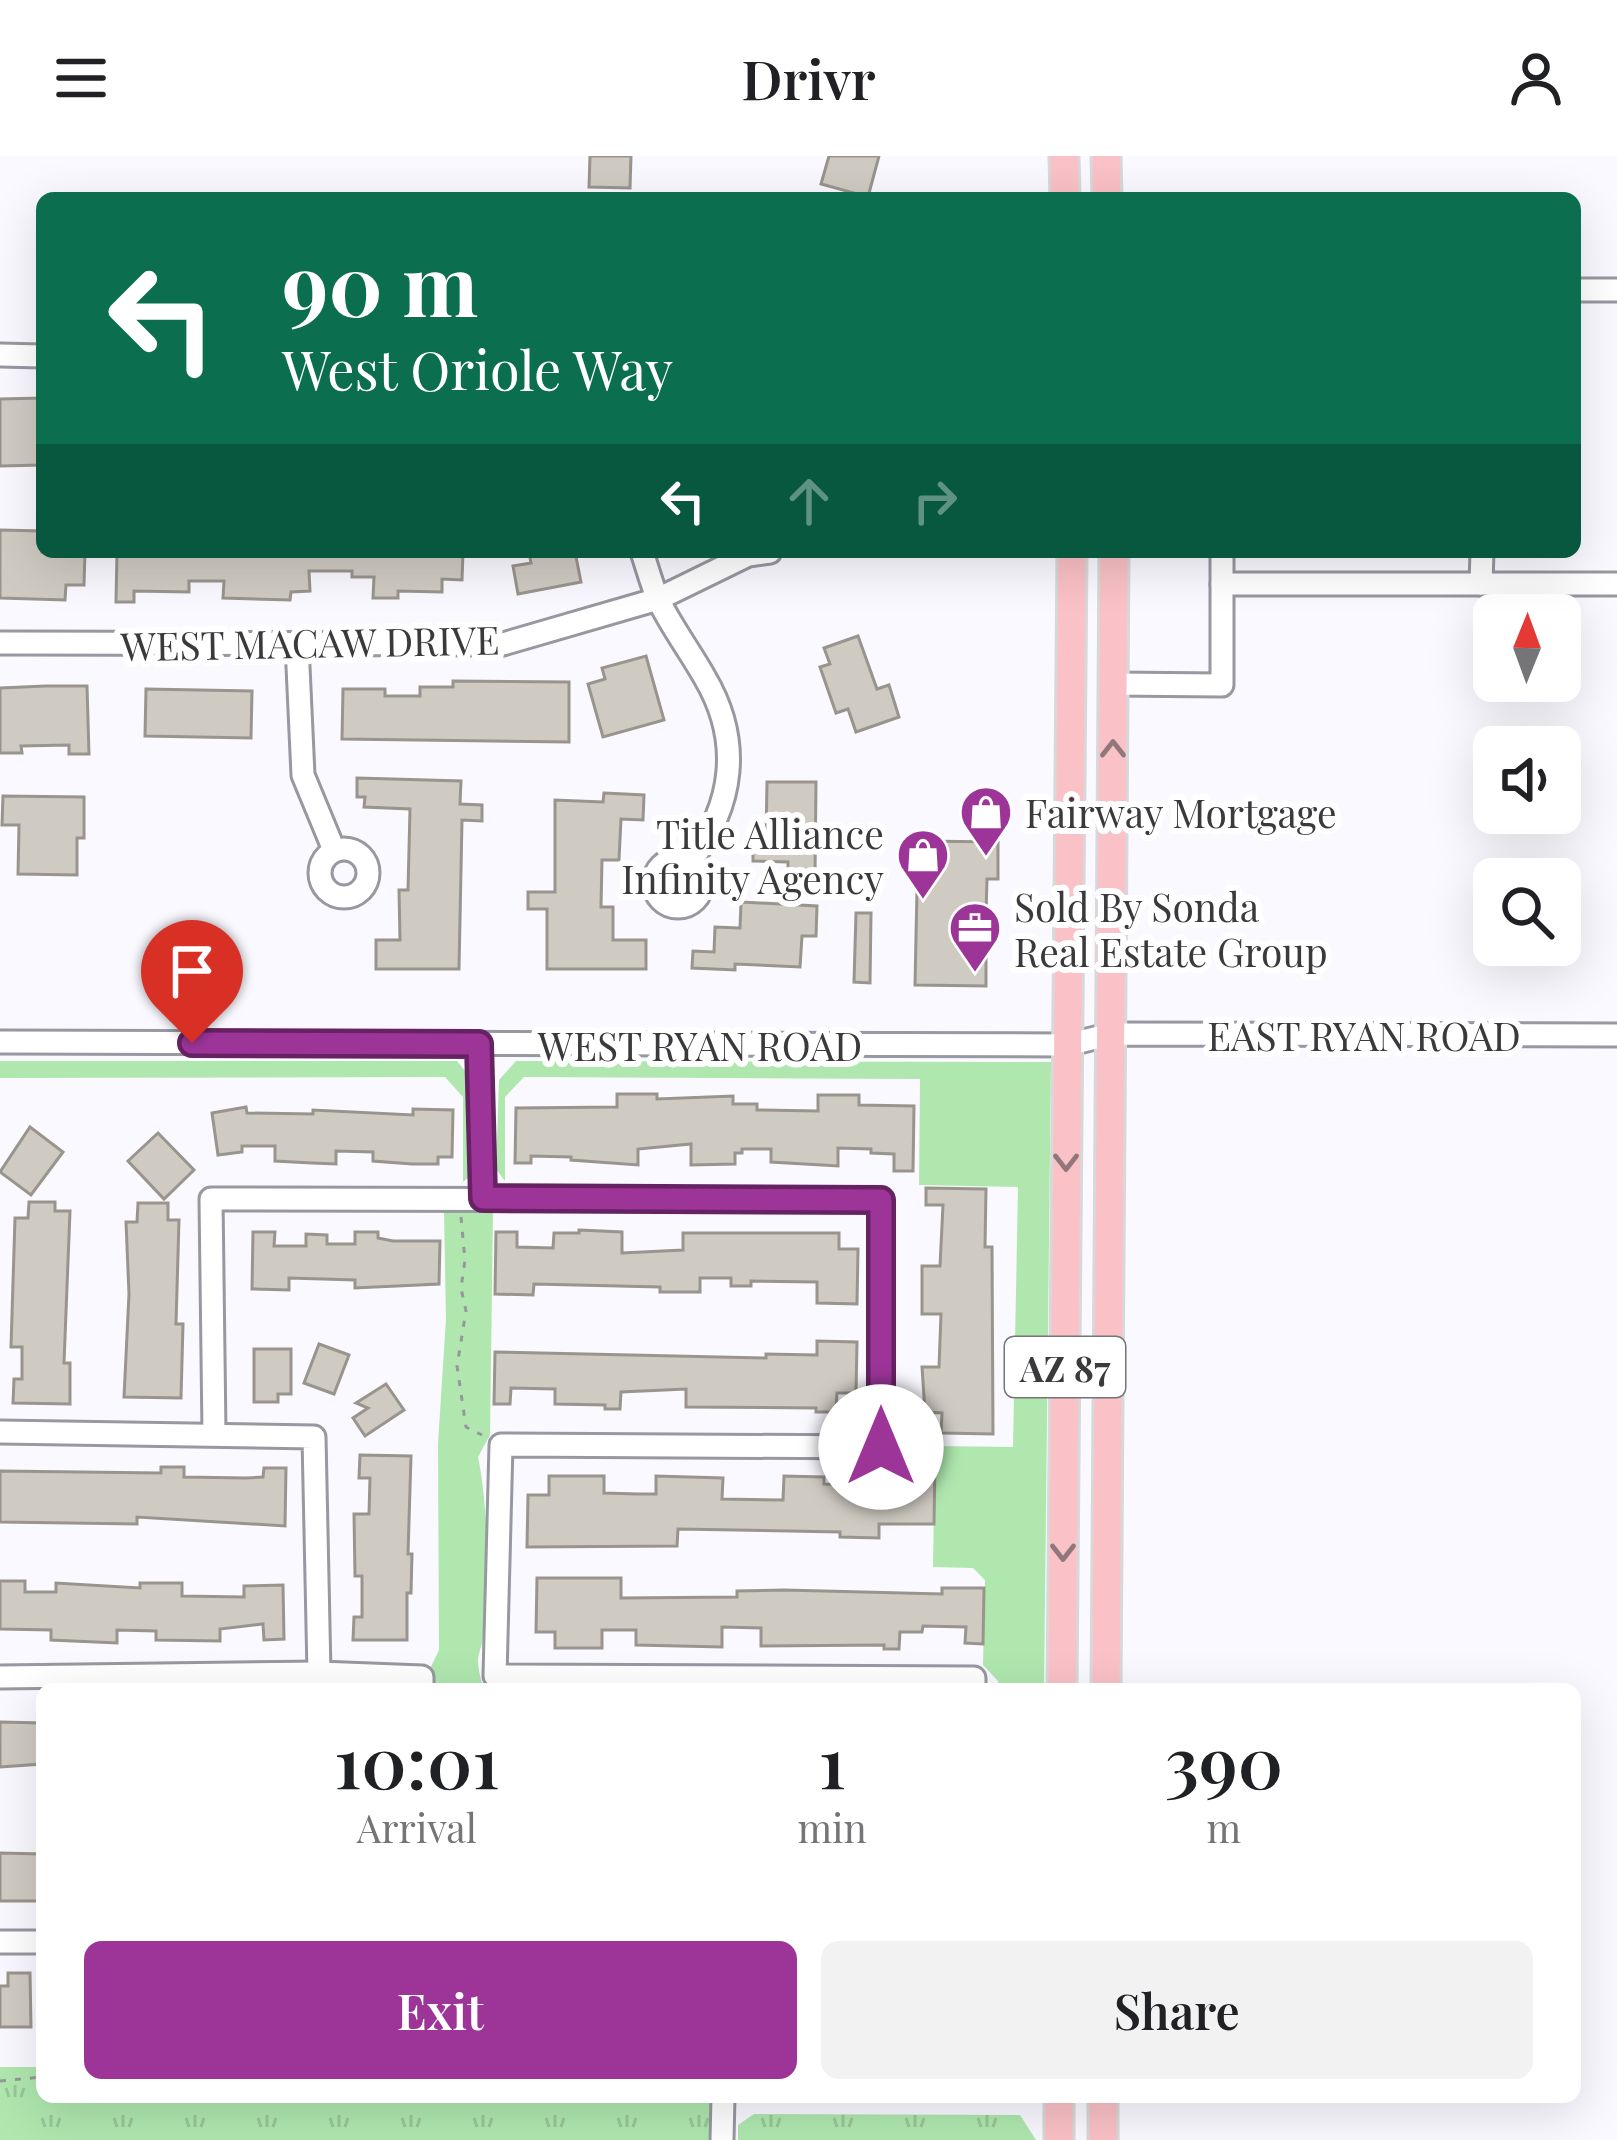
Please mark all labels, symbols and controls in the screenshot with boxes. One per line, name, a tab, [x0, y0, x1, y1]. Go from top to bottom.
text: Drivr	[741, 42, 876, 114]
icon: menu	[48, 45, 114, 111]
icon: person	[1503, 45, 1569, 111]
text: 90 m	[282, 226, 478, 338]
icon: left	[84, 240, 240, 396]
text: West Oriole Way	[282, 333, 673, 405]
icon: left	[650, 468, 716, 534]
icon: ahead	[776, 468, 842, 534]
icon: right	[902, 468, 968, 534]
north arrow	[1473, 594, 1581, 702]
map controls	[1473, 594, 1581, 966]
street label: WEST MACAW DRIVE	[119, 613, 500, 671]
button: sound	[1473, 726, 1581, 834]
one-way arrow	[1100, 739, 1126, 757]
shop icon: Fairway Mortgage	[958, 784, 1014, 858]
place label: Fairway Mortgage	[1025, 786, 1337, 838]
place label: Title Alliance Infinity Agency	[621, 807, 884, 904]
shop icon: Title Alliance Infinity Agency	[895, 827, 951, 901]
button: search	[1473, 858, 1581, 966]
place label: Sold By Sonda Real Estate Group	[1014, 880, 1328, 977]
office icon: Sold By Sonda Real Estate Group	[947, 900, 1003, 974]
pin	[141, 920, 243, 1043]
icon: arrive	[159, 938, 225, 1004]
street label: EAST RYAN ROAD	[1207, 1009, 1521, 1061]
street label: WEST RYAN ROAD	[537, 1019, 862, 1071]
one-way arrow	[1054, 1153, 1080, 1172]
road number: AZ 87	[1005, 1337, 1125, 1397]
position arrow	[818, 1384, 944, 1510]
one-way arrow	[1051, 1543, 1077, 1562]
text: 10:01	[334, 1711, 500, 1807]
text: 1	[819, 1711, 846, 1807]
text: 390	[1165, 1711, 1283, 1807]
text: Arrival	[357, 1801, 477, 1853]
text: min	[797, 1801, 867, 1853]
text: m	[1207, 1801, 1241, 1853]
button: Exit	[84, 1941, 797, 2079]
button: Share	[821, 1941, 1533, 2079]

